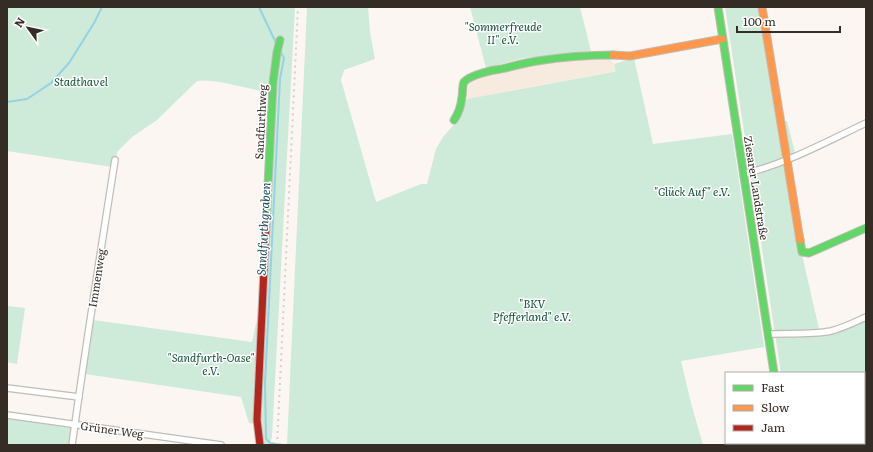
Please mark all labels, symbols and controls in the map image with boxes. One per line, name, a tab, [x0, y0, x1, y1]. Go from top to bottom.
north arrow	[8, 8, 48, 48]
scale bar	[737, 8, 840, 34]
text: 100 m	[743, 12, 776, 30]
text: N	[10, 14, 28, 30]
park label: "Sommerfreude II" e.V.	[464, 18, 542, 47]
park label: Stadthavel	[54, 73, 109, 89]
street label: Sandfurthweg	[250, 83, 270, 160]
street label: Ziesarer Landstraße	[741, 135, 773, 241]
water label: Sandfurthgraben	[252, 182, 274, 276]
park label: "Glück Auf" e.V.	[654, 183, 730, 199]
street label: Immenweg	[83, 246, 109, 308]
park label: "BKV Pfefferland" e.V.	[493, 295, 571, 324]
park label: "Sandfurth-Oase" e.V.	[167, 349, 255, 378]
legend	[725, 372, 865, 444]
text: Fast	[761, 378, 785, 396]
text: Slow	[761, 398, 790, 416]
street label: Grüner Weg	[80, 417, 146, 441]
text: Jam	[761, 418, 786, 436]

